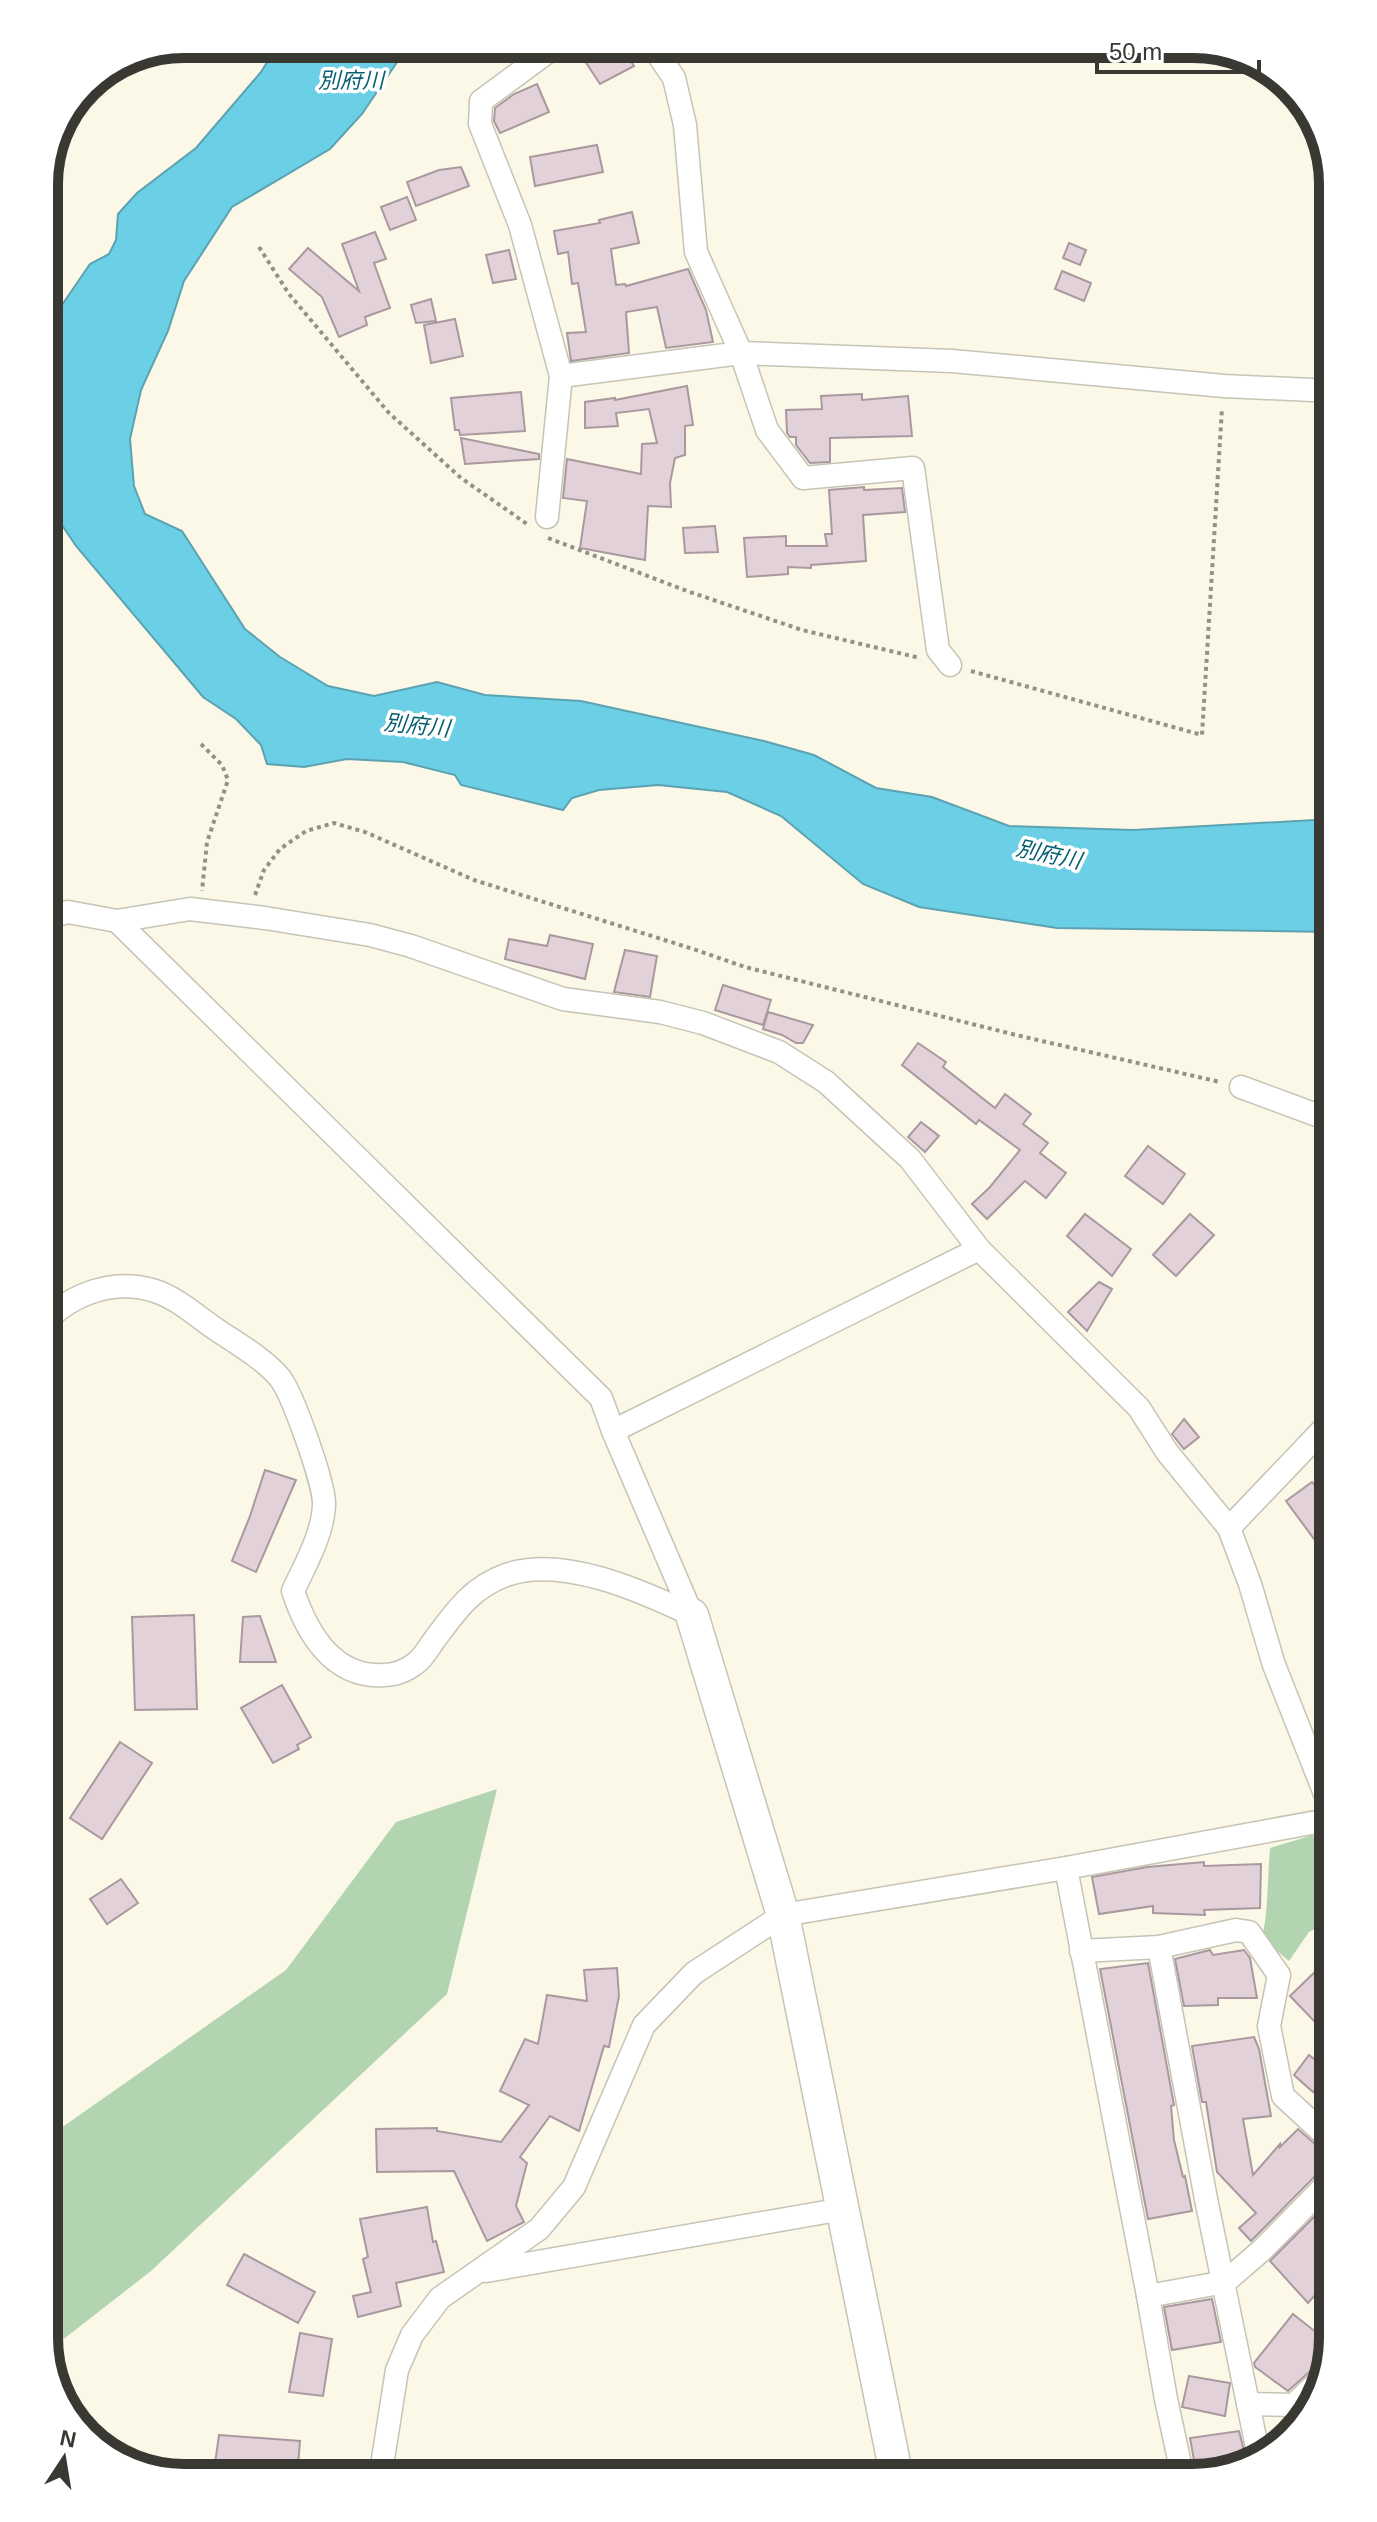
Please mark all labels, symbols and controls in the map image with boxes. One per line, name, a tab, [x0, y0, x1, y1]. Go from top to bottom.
scale bar	[1097, 24, 1259, 74]
text: 50 m	[1109, 38, 1162, 65]
water label: 別府川	[318, 68, 386, 93]
water label: 別府川	[383, 710, 453, 742]
water label: 別府川	[1014, 835, 1086, 874]
north arrow	[24, 2418, 104, 2498]
text: N	[58, 2425, 78, 2453]

